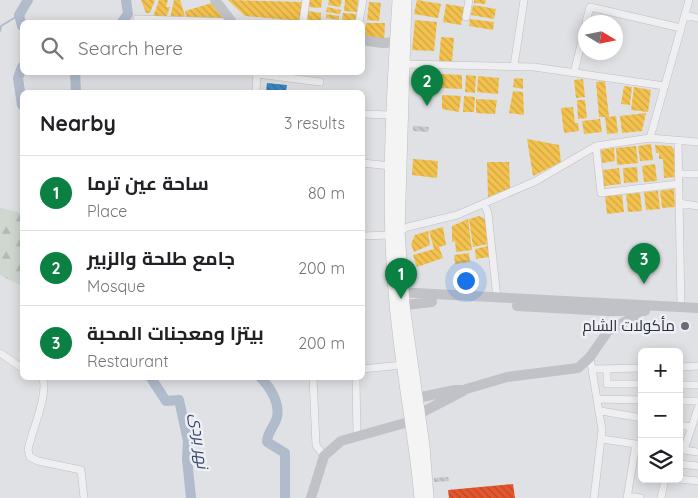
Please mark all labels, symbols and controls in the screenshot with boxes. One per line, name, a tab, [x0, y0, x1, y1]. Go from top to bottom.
north arrow	[578, 15, 623, 60]
search box	[20, 20, 365, 75]
icon: search	[38, 34, 66, 62]
text: Search here	[78, 36, 183, 60]
pin: 2	[411, 65, 443, 106]
text: Nearby	[40, 110, 116, 136]
text: 3 results	[284, 113, 345, 133]
text: ساحة عين ترما	[87, 171, 209, 195]
text: 1	[53, 183, 59, 203]
text: 80 m	[308, 183, 345, 203]
text: Place	[87, 201, 127, 221]
pin: 3	[628, 243, 660, 284]
text: جامع طلحة والزبير	[87, 246, 235, 270]
text: 2	[51, 258, 61, 278]
text: 200 m	[298, 258, 345, 278]
pin: 1	[385, 258, 417, 299]
your location	[453, 268, 479, 294]
text: Mosque	[87, 276, 145, 296]
place label: مأكولات الشام	[582, 316, 675, 336]
marker: مأكولات الشام	[679, 320, 691, 332]
text: بيتزا ومعجنات المحبة	[87, 321, 264, 345]
text: 3	[52, 333, 60, 353]
text: 200 m	[298, 333, 345, 353]
map controls	[638, 348, 683, 483]
button: +	[638, 348, 683, 393]
text: Restaurant	[87, 351, 169, 371]
button: −	[638, 393, 683, 438]
water label: نهر بردى	[187, 412, 213, 471]
button: layers	[638, 438, 683, 483]

